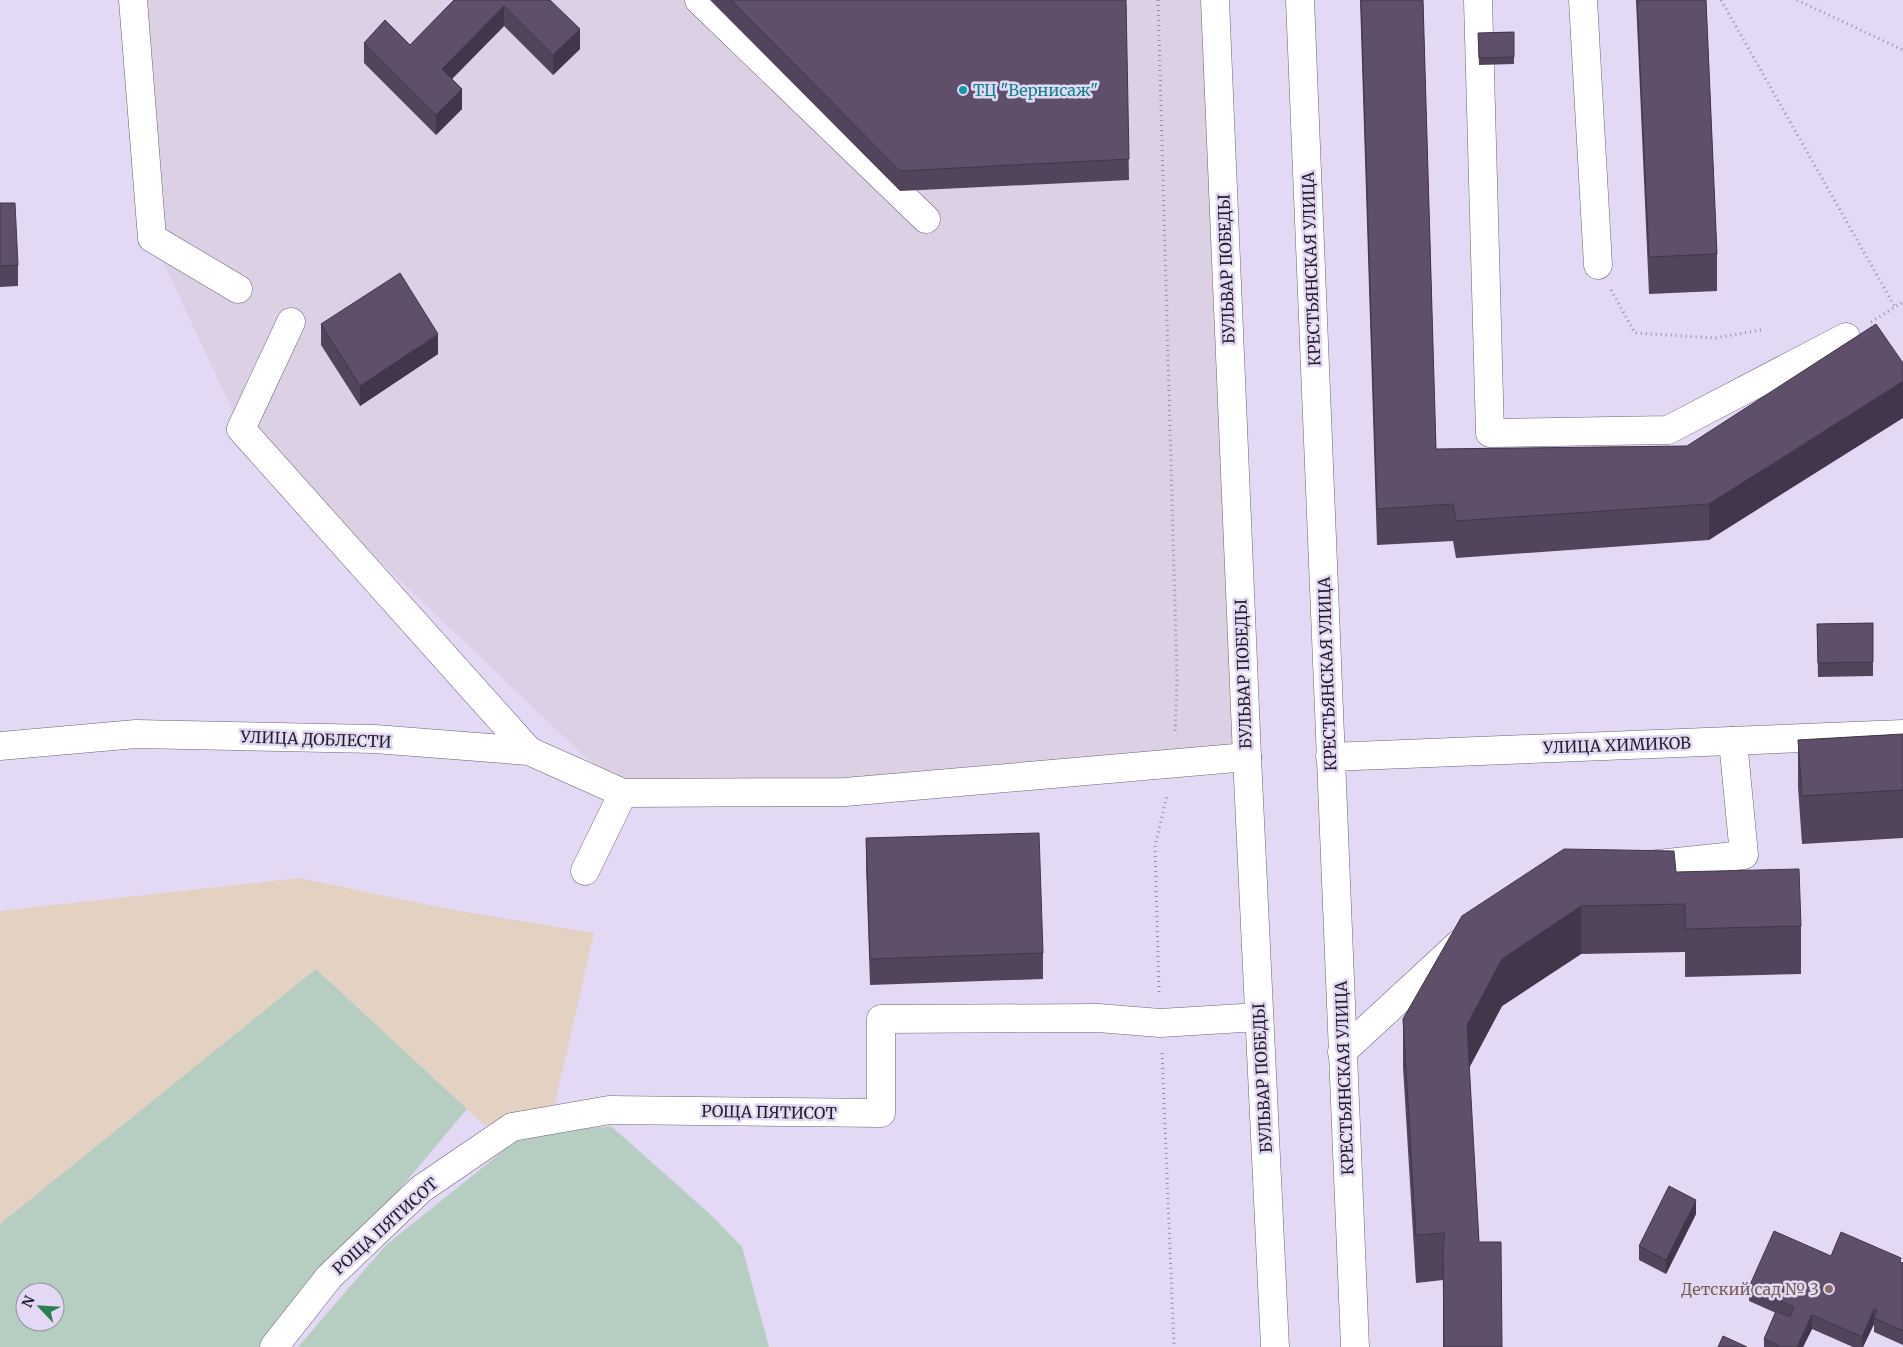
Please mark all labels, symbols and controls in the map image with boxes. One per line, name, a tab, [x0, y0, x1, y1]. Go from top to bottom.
place label: ТЦ "Вернисаж"	[973, 80, 1098, 100]
marker: ТЦ "Вернисаж"	[957, 84, 969, 96]
street label: КРЕСТЬЯНСКАЯ УЛИЦА	[1298, 171, 1324, 367]
street label: БУЛЬВАР ПОБЕДЫ	[1213, 194, 1239, 344]
street label: КРЕСТЬЯНСКАЯ УЛИЦА	[1314, 576, 1340, 772]
street label: БУЛЬВАР ПОБЕДЫ	[1230, 599, 1256, 749]
street label: УЛИЦА ДОБЛЕСТИ	[239, 726, 392, 752]
street label: УЛИЦА ХИМИКОВ	[1542, 732, 1691, 758]
street label: КРЕСТЬЯНСКАЯ УЛИЦА	[1331, 980, 1357, 1176]
street label: БУЛЬВАР ПОБЕДЫ	[1248, 1002, 1276, 1154]
street label: РОЩА ПЯТИСОТ	[701, 1101, 837, 1123]
street label: РОЩА ПЯТИСОТ	[328, 1173, 442, 1279]
place label: Детский сад № 3	[1681, 1279, 1819, 1299]
north arrow	[15, 1282, 65, 1332]
marker: Детский сад № 3	[1823, 1283, 1835, 1295]
text: N	[18, 1293, 39, 1310]

